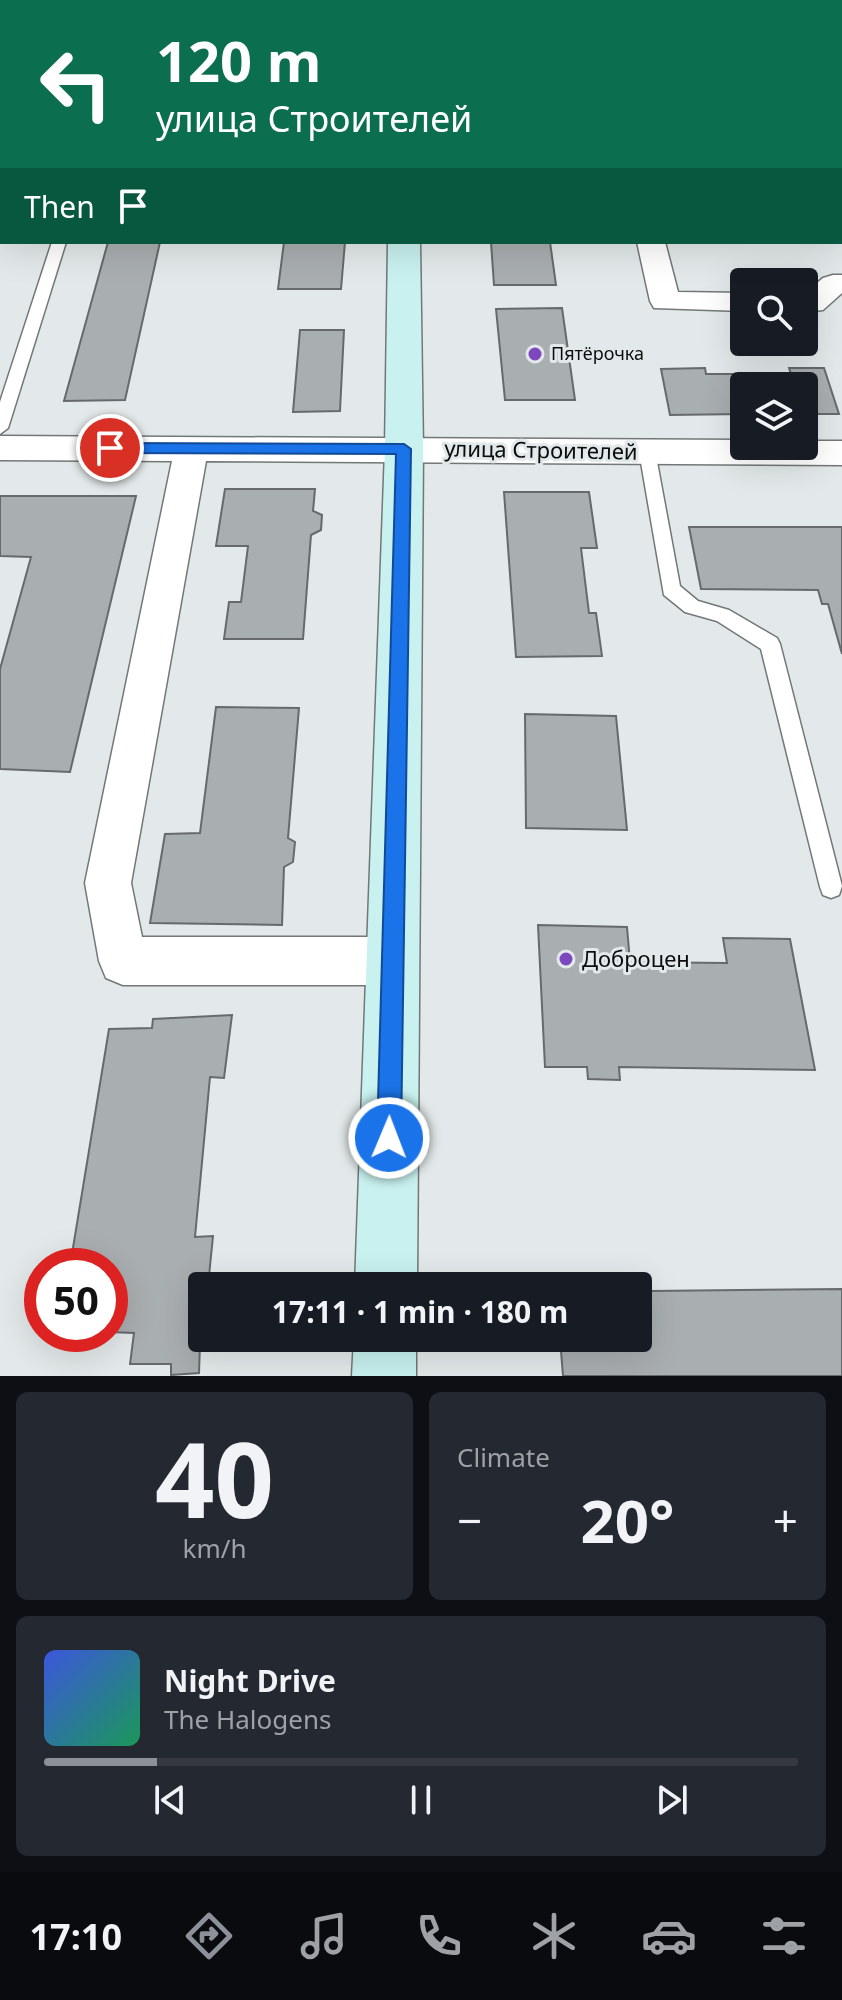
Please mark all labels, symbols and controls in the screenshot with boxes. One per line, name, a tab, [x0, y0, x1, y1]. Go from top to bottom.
text: 120 m	[156, 22, 321, 98]
icon: left	[24, 32, 128, 136]
text: улица Строителей	[156, 94, 472, 143]
icon: arrive	[111, 184, 155, 228]
text: Then	[24, 186, 95, 227]
map controls	[730, 268, 818, 460]
button: search	[730, 268, 818, 356]
place label: Пятёрочка	[551, 341, 644, 365]
marker: Пятёрочка	[526, 345, 544, 363]
button: layers	[730, 372, 818, 460]
pin	[76, 414, 144, 482]
icon: arrive	[88, 426, 132, 470]
street label: улица Строителей	[444, 432, 638, 466]
place label: Доброцен	[582, 943, 690, 973]
marker: Доброцен	[557, 950, 575, 968]
position arrow	[347, 1096, 431, 1180]
speed limit sign: 50	[24, 1248, 128, 1352]
text: 17:11 · 1 min · 180 m	[272, 1291, 568, 1332]
text: 40	[155, 1407, 274, 1548]
text: Climate	[457, 1439, 550, 1475]
text: 20°	[580, 1479, 675, 1561]
text: −	[457, 1490, 482, 1550]
text: +	[773, 1490, 798, 1550]
text: km/h	[183, 1530, 246, 1566]
text: Night Drive	[164, 1660, 336, 1701]
text: The Halogens	[164, 1701, 331, 1737]
icon: previous	[148, 1778, 192, 1822]
icon: pause	[399, 1778, 443, 1822]
icon: next	[650, 1778, 694, 1822]
icon: directions	[181, 1908, 237, 1964]
icon: music	[296, 1908, 352, 1964]
icon: phone	[411, 1908, 467, 1964]
icon: climate	[526, 1908, 582, 1964]
icon: car	[641, 1908, 697, 1964]
icon: filters	[756, 1908, 812, 1964]
text: 17:10	[30, 1912, 122, 1961]

